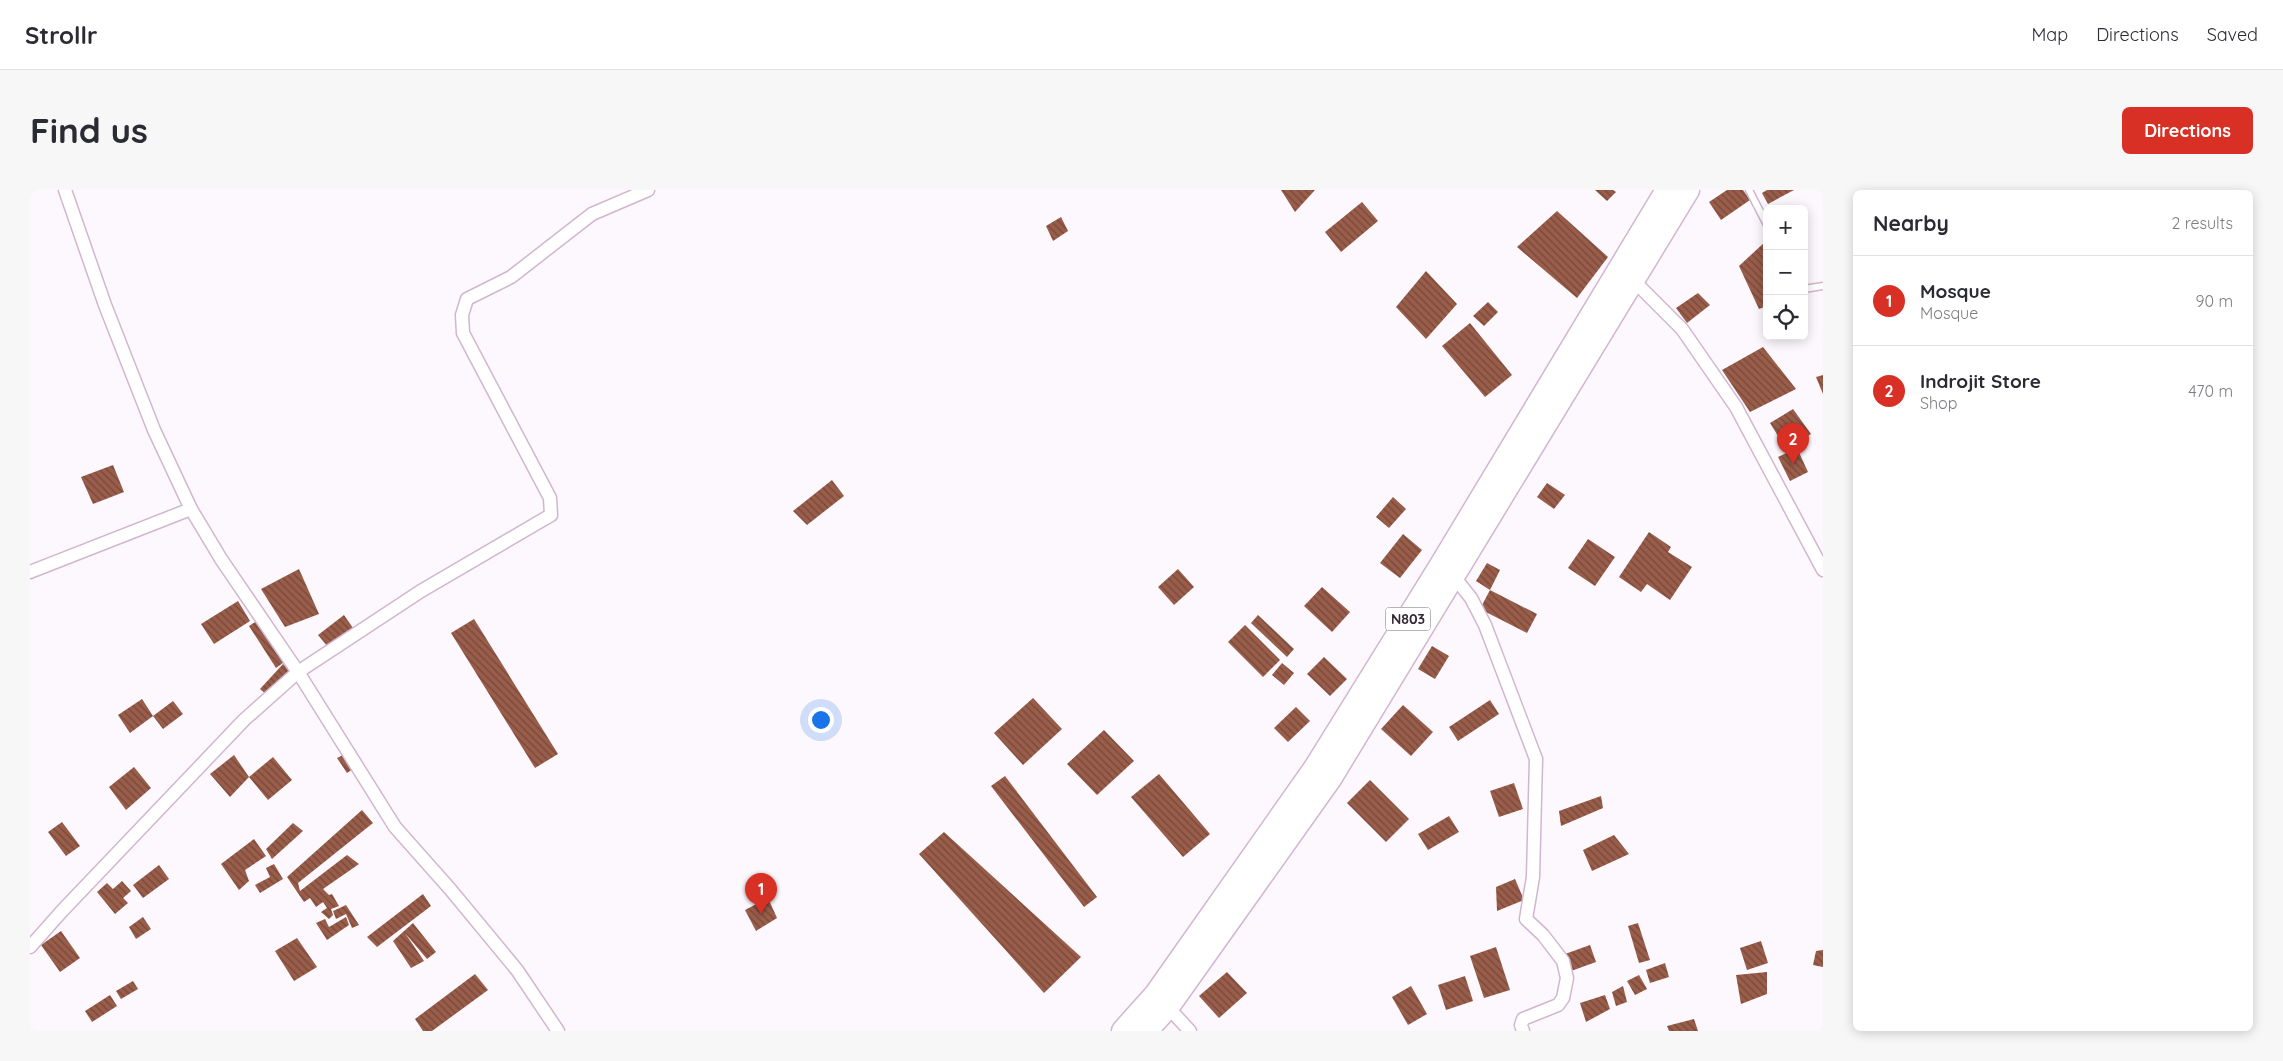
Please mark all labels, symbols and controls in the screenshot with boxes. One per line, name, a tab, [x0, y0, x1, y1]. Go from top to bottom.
text: Strollr	[25, 20, 97, 50]
text: Map	[2031, 23, 2068, 46]
text: Directions	[2096, 23, 2179, 46]
text: Saved	[2207, 23, 2258, 46]
button: Directions	[2122, 107, 2253, 154]
text: Find us	[30, 108, 148, 152]
map controls	[1763, 205, 1808, 340]
button: +	[1763, 205, 1808, 250]
text: Nearby	[1873, 210, 1949, 236]
text: 2 results	[2171, 213, 2233, 233]
button: −	[1763, 250, 1808, 295]
text: Mosque	[1920, 279, 1991, 303]
text: 1	[1886, 291, 1892, 311]
text: 90 m	[2196, 291, 2233, 311]
button: locate	[1763, 295, 1808, 340]
text: Mosque	[1920, 303, 1978, 323]
text: Indrojit Store	[1920, 369, 2041, 393]
text: 2	[1884, 381, 1894, 401]
text: 470 m	[2188, 381, 2233, 401]
text: Shop	[1920, 393, 1957, 413]
pin: 2	[1777, 423, 1809, 464]
road number: N803	[1386, 608, 1430, 630]
your location	[808, 707, 834, 733]
pin: 1	[745, 873, 777, 914]

